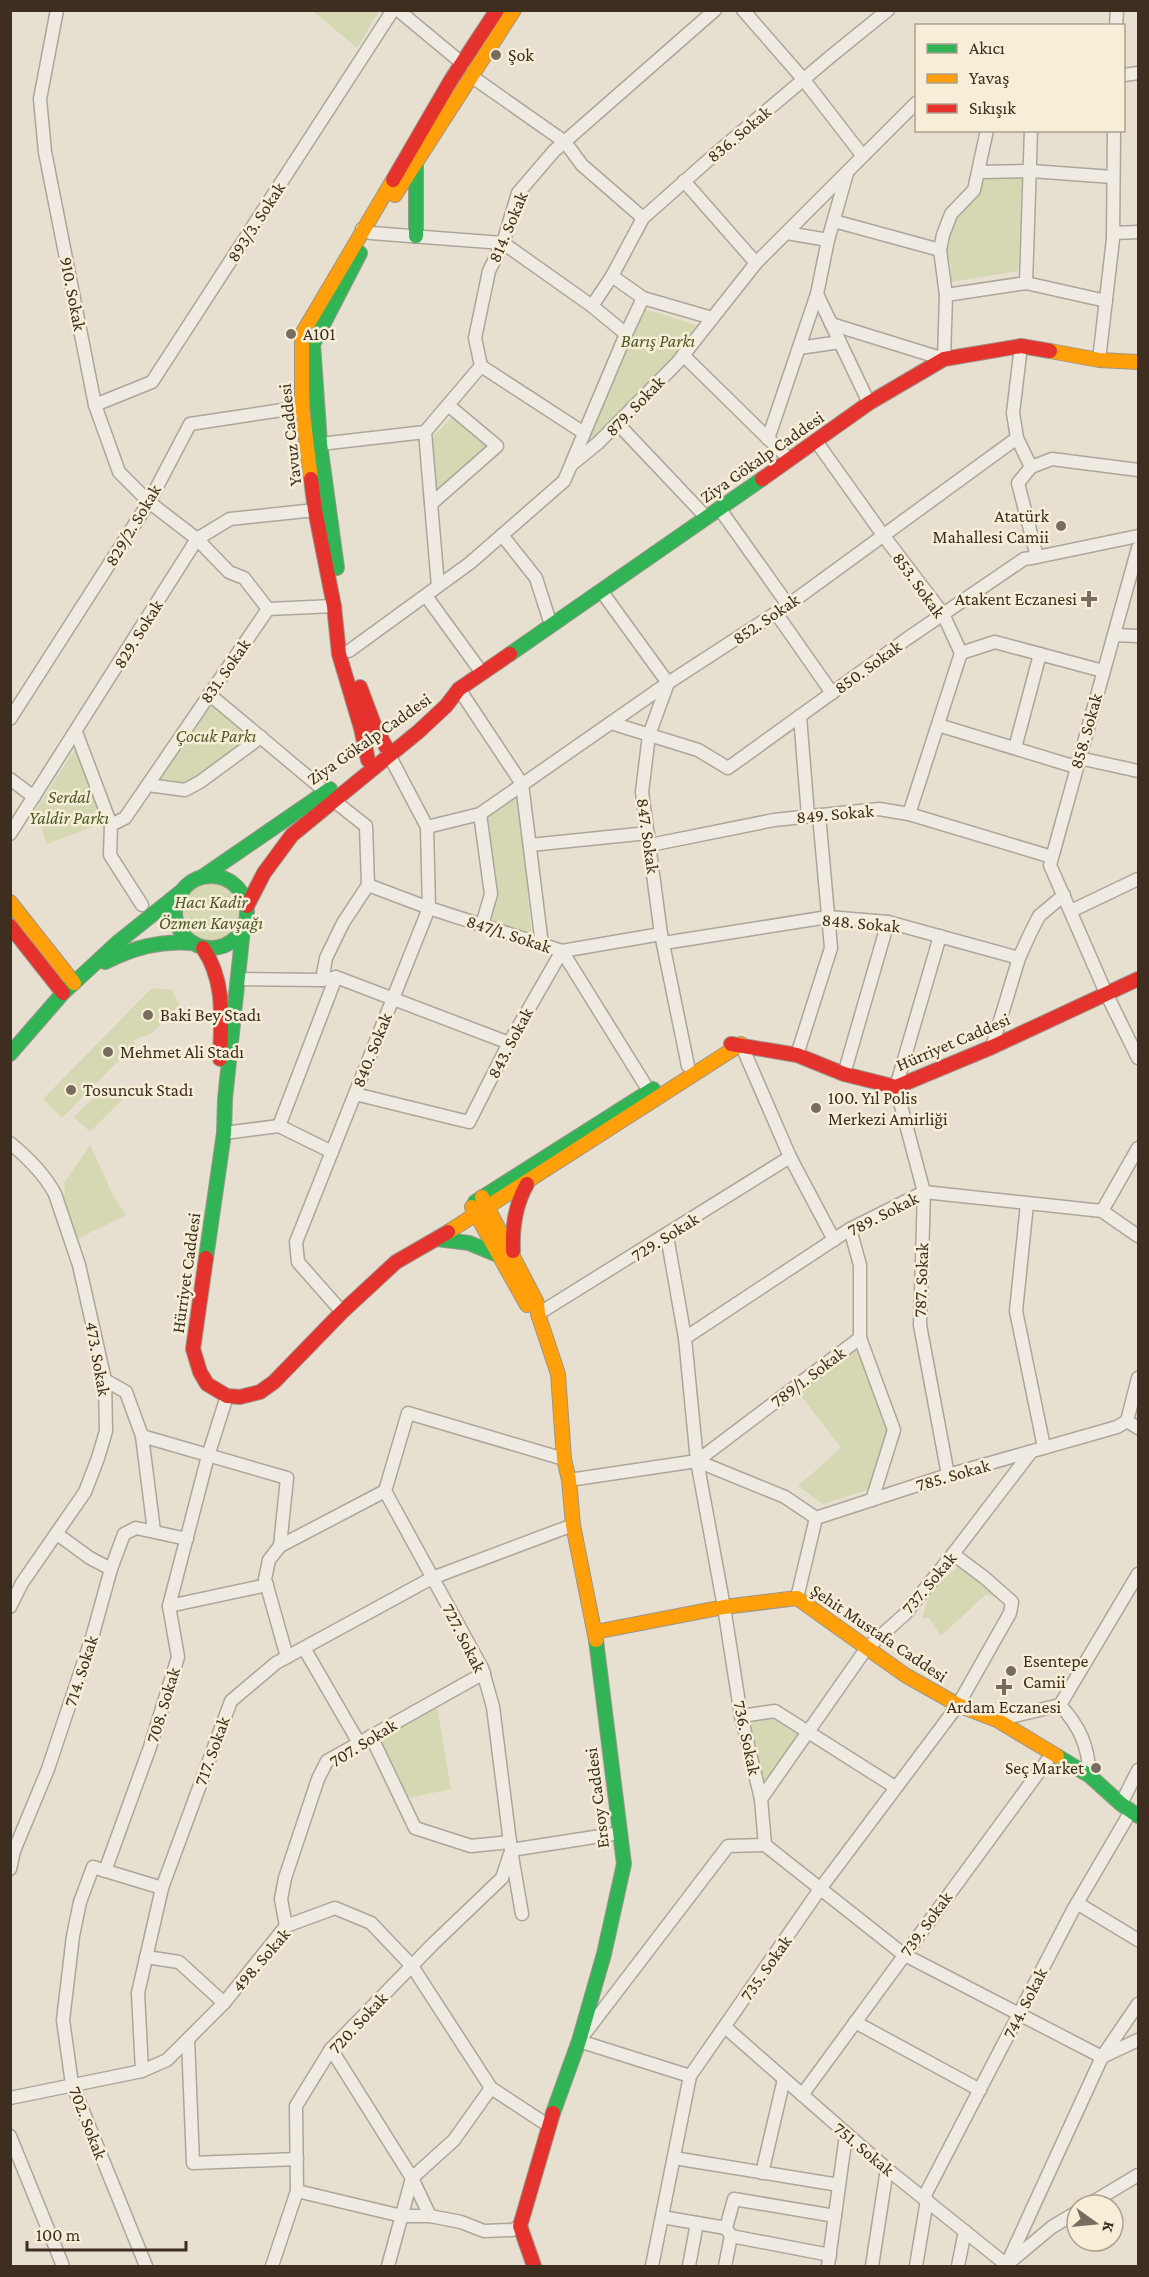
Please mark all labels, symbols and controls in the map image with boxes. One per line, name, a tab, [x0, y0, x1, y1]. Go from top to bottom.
legend	[915, 24, 1125, 132]
text: Akıcı	[969, 38, 1005, 58]
place label: Şok	[508, 45, 534, 65]
marker: Şok	[489, 48, 503, 62]
text: Yavaş	[969, 68, 1009, 88]
text: Sıkışık	[969, 98, 1016, 118]
street label: 836. Sokak	[703, 101, 775, 166]
street label: 893/3. Sokak	[223, 178, 289, 266]
street label: 814. Sokak	[484, 188, 532, 265]
street label: 910. Sokak	[56, 255, 90, 333]
place label: A101	[303, 324, 335, 344]
marker: A101	[284, 327, 298, 341]
park label: Barış Parkı	[621, 331, 695, 351]
street label: 879. Sokak	[601, 371, 669, 440]
street label: Yavuz Caddesi	[275, 382, 305, 487]
street label: Ziya Gökalp Caddesi	[696, 407, 828, 507]
street label: 829/2. Sokak	[101, 480, 165, 569]
place label: Atatürk Mahallesi Camii	[932, 506, 1049, 547]
marker: Atatürk Mahallesi Camii	[1054, 519, 1068, 533]
street label: 853. Sokak	[888, 548, 950, 622]
street label: 852. Sokak	[729, 589, 804, 649]
place label: Atakent Eczanesi	[955, 589, 1077, 609]
marker: Atakent Eczanesi	[1082, 592, 1096, 606]
street label: 829. Sokak	[109, 596, 167, 672]
street label: 831. Sokak	[196, 635, 255, 707]
street label: 850. Sokak	[831, 636, 906, 698]
street label: Ziya Gökalp Caddesi	[303, 689, 435, 789]
street label: 858. Sokak	[1066, 691, 1106, 771]
park label: Çocuk Parkı	[176, 726, 257, 746]
park label: Serdal Yaldir Parkı	[29, 787, 109, 828]
street label: 847. Sokak	[633, 797, 663, 876]
street label: 849. Sokak	[795, 801, 875, 827]
park label: Hacı Kadir Özmen Kavşağı	[159, 892, 263, 933]
street label: 848. Sokak	[821, 910, 901, 936]
street label: 847/1. Sokak	[464, 911, 554, 957]
street label: 843. Sokak	[483, 1004, 537, 1082]
place label: Baki Bey Stadı	[160, 1005, 261, 1025]
marker: Baki Bey Stadı	[141, 1008, 155, 1022]
street label: 840. Sokak	[348, 1009, 396, 1090]
street label: Hürriyet Caddesi	[893, 1009, 1013, 1075]
place label: Mehmet Ali Stadı	[120, 1042, 244, 1062]
marker: Mehmet Ali Stadı	[101, 1045, 115, 1059]
place label: Tosuncuk Stadı	[83, 1080, 193, 1100]
marker: Tosuncuk Stadı	[64, 1083, 78, 1097]
place label: 100. Yıl Polis Merkezi Amirliği	[828, 1088, 948, 1129]
marker: 100. Yıl Polis Merkezi Amirliği	[809, 1101, 823, 1115]
street label: 789. Sokak	[844, 1187, 922, 1240]
street label: 729. Sokak	[628, 1208, 703, 1266]
street label: Hürriyet Caddesi	[168, 1211, 204, 1335]
street label: 787. Sokak	[910, 1242, 932, 1318]
street label: 473. Sokak	[82, 1320, 114, 1398]
street label: 789/1. Sokak	[767, 1342, 850, 1412]
street label: 785. Sokak	[914, 1455, 993, 1495]
street label: 737. Sokak	[897, 1548, 961, 1618]
street label: Şehit Mustafa Caddesi	[807, 1580, 951, 1686]
street label: 727. Sokak	[438, 1600, 490, 1676]
street label: 714. Sokak	[60, 1632, 102, 1709]
place label: Esentepe Camii	[1023, 1651, 1089, 1692]
street label: 708. Sokak	[142, 1664, 184, 1745]
marker: Esentepe Camii	[1004, 1664, 1018, 1678]
marker: Ardam Eczanesi	[997, 1680, 1011, 1694]
place label: Ardam Eczanesi	[947, 1697, 1062, 1717]
street label: 736. Sokak	[729, 1699, 765, 1778]
street label: 717. Sokak	[190, 1713, 234, 1788]
street label: 707. Sokak	[326, 1714, 401, 1772]
street label: Ersoy Caddesi	[581, 1746, 613, 1849]
place label: Seç Market	[1005, 1758, 1085, 1778]
marker: Seç Market	[1089, 1761, 1103, 1775]
street label: 739. Sokak	[896, 1887, 957, 1960]
street label: 498. Sokak	[228, 1924, 294, 1996]
street label: 735. Sokak	[736, 1931, 796, 2005]
street label: 744. Sokak	[999, 1964, 1051, 2042]
street label: 720. Sokak	[324, 1988, 392, 2058]
street label: 702. Sokak	[65, 2084, 111, 2163]
street label: 751. Sokak	[830, 2118, 899, 2180]
north arrow	[1065, 2193, 1125, 2253]
scale bar	[27, 2214, 186, 2252]
text: K	[1099, 2220, 1119, 2235]
text: 100 m	[36, 2225, 81, 2245]

